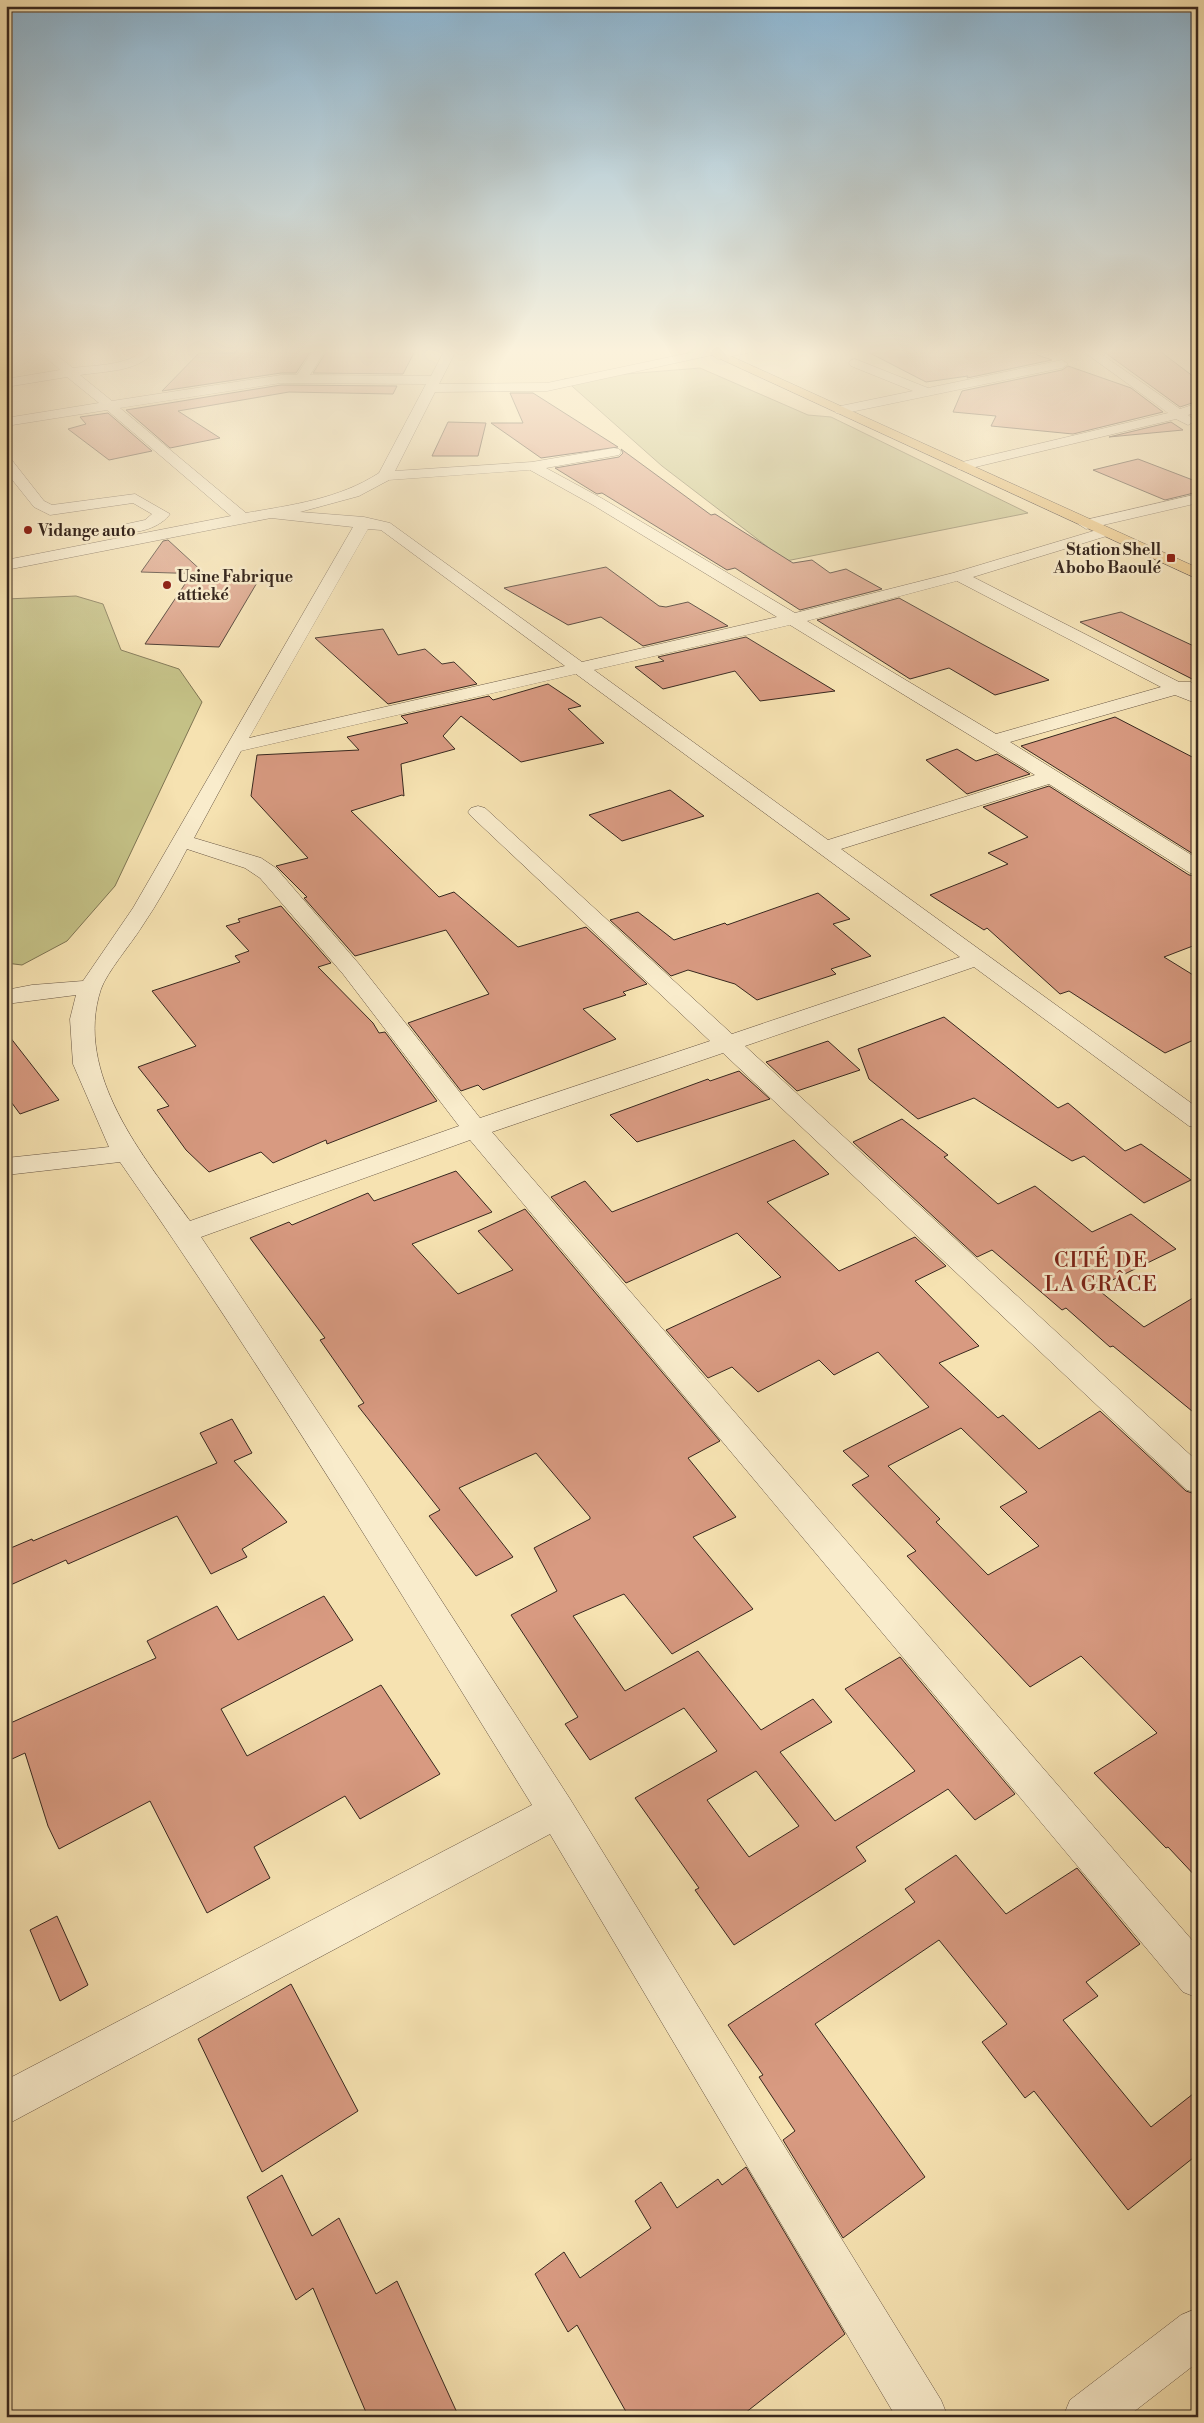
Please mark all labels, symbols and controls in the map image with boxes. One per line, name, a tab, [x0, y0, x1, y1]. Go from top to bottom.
place label: Vidange auto	[37, 521, 136, 541]
marker: Vidange auto	[22, 524, 34, 536]
place label: Station Shell Abobo Baoulé	[1053, 540, 1162, 578]
marker: Station Shell Abobo Baoulé	[1165, 552, 1177, 564]
place label: Usine Fabrique attieké	[177, 567, 294, 605]
marker: Usine Fabrique attieké	[161, 579, 173, 591]
district label: CITÉ DE LA GRÂCE	[1044, 1246, 1158, 1298]

